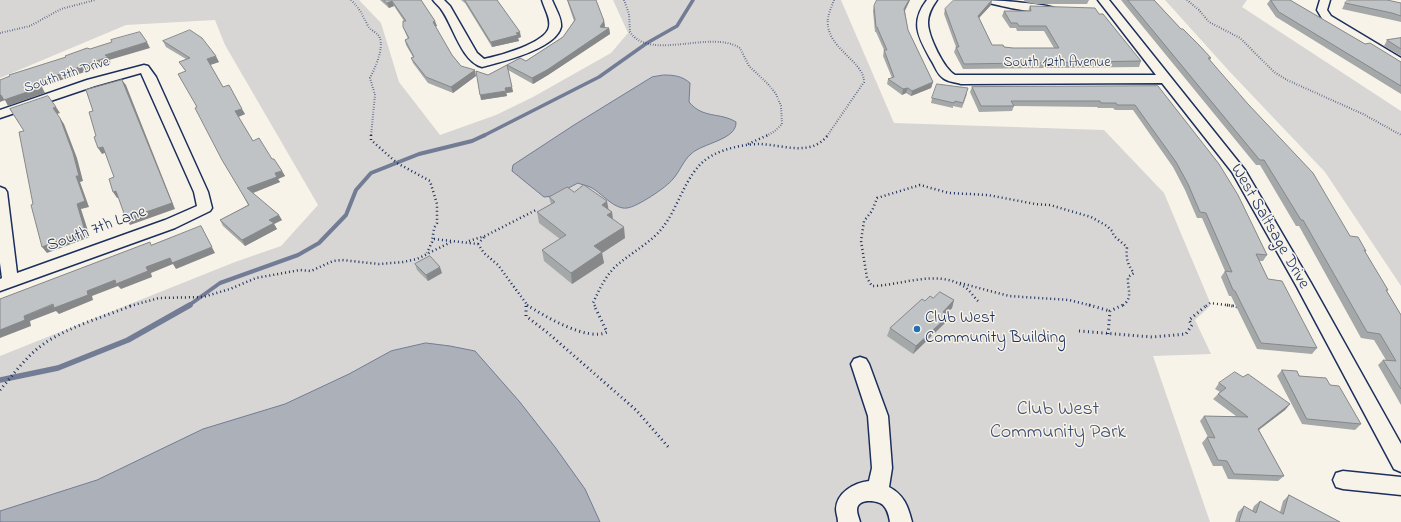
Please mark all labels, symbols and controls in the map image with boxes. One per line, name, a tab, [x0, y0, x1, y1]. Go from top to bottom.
street label: South 7th Drive	[22, 54, 112, 98]
street label: South 12th Avenue	[1003, 56, 1111, 72]
street label: West Saltsage Drive	[1225, 161, 1313, 293]
street label: South 7th Lane	[45, 203, 149, 257]
place label: Club West Community Building	[925, 309, 1066, 349]
marker: Club West Community Building	[912, 324, 922, 334]
park label: Club West Community Park	[990, 399, 1126, 446]

